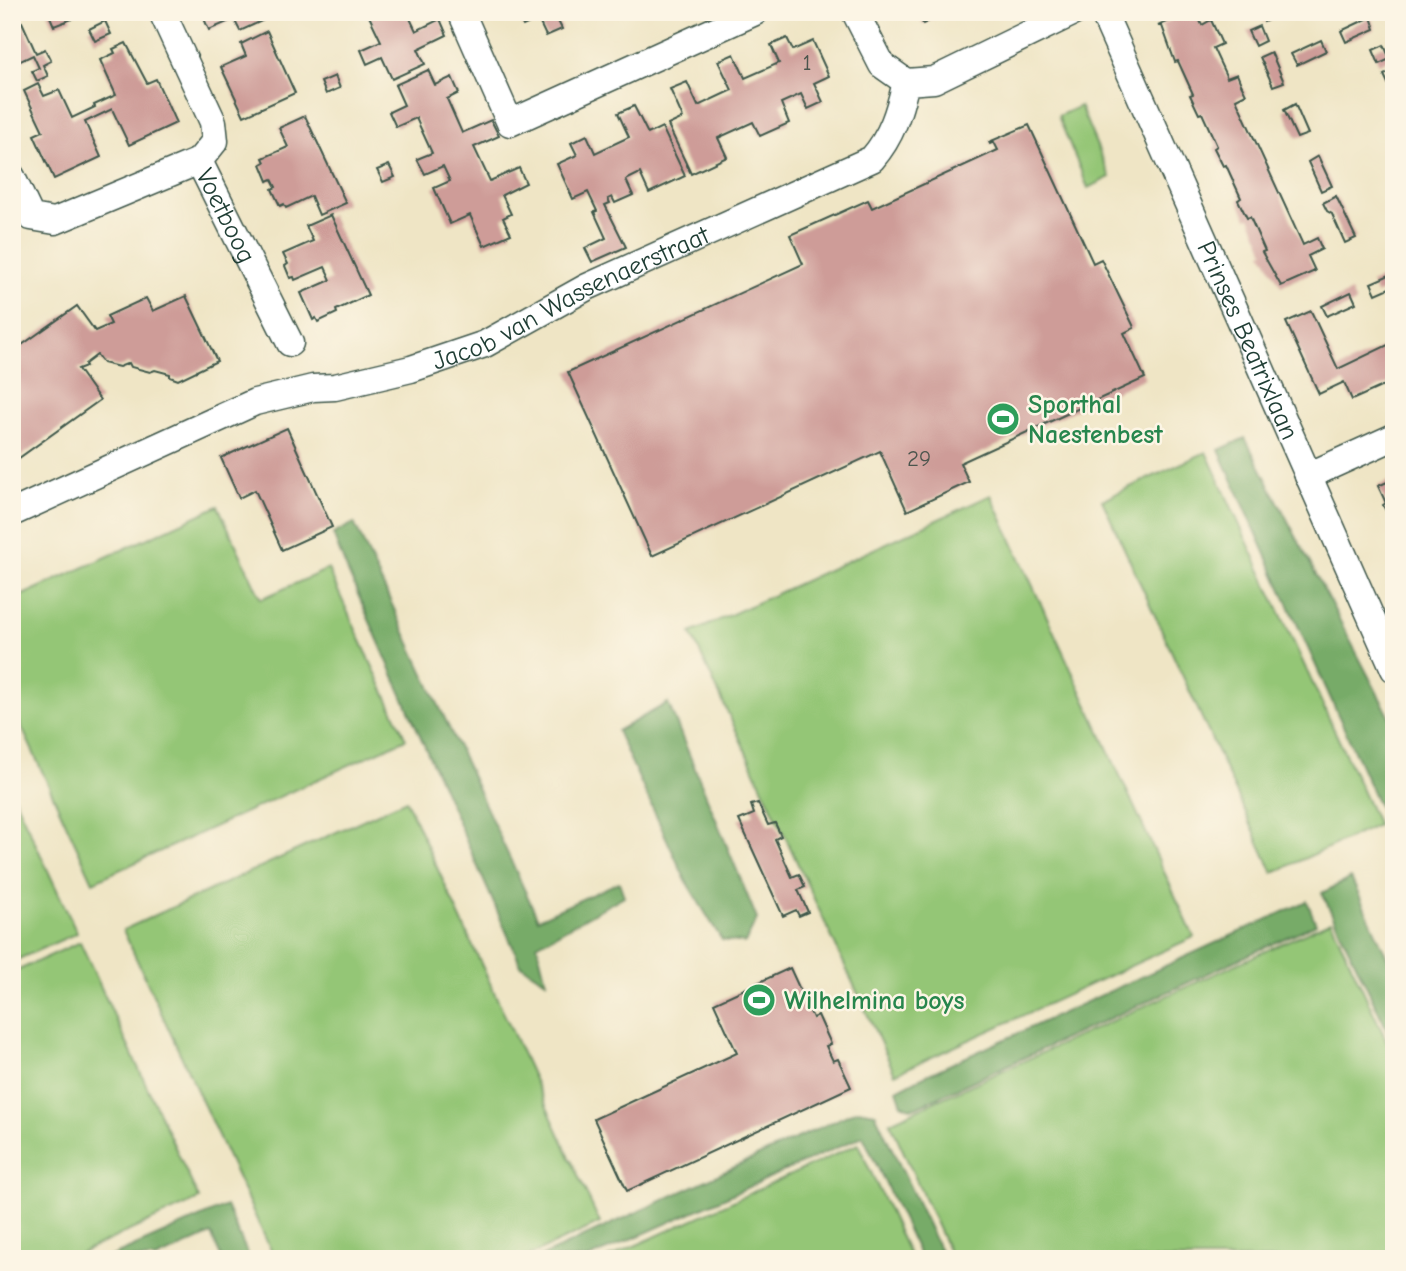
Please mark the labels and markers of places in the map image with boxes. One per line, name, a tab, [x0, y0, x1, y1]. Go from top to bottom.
place label: Sporthal Naestenbest	[1028, 390, 1163, 450]
sports icon: Sporthal Naestenbest	[984, 400, 1022, 438]
sports icon: Wilhelmina boys	[740, 981, 778, 1019]
place label: Wilhelmina boys	[784, 986, 965, 1016]

